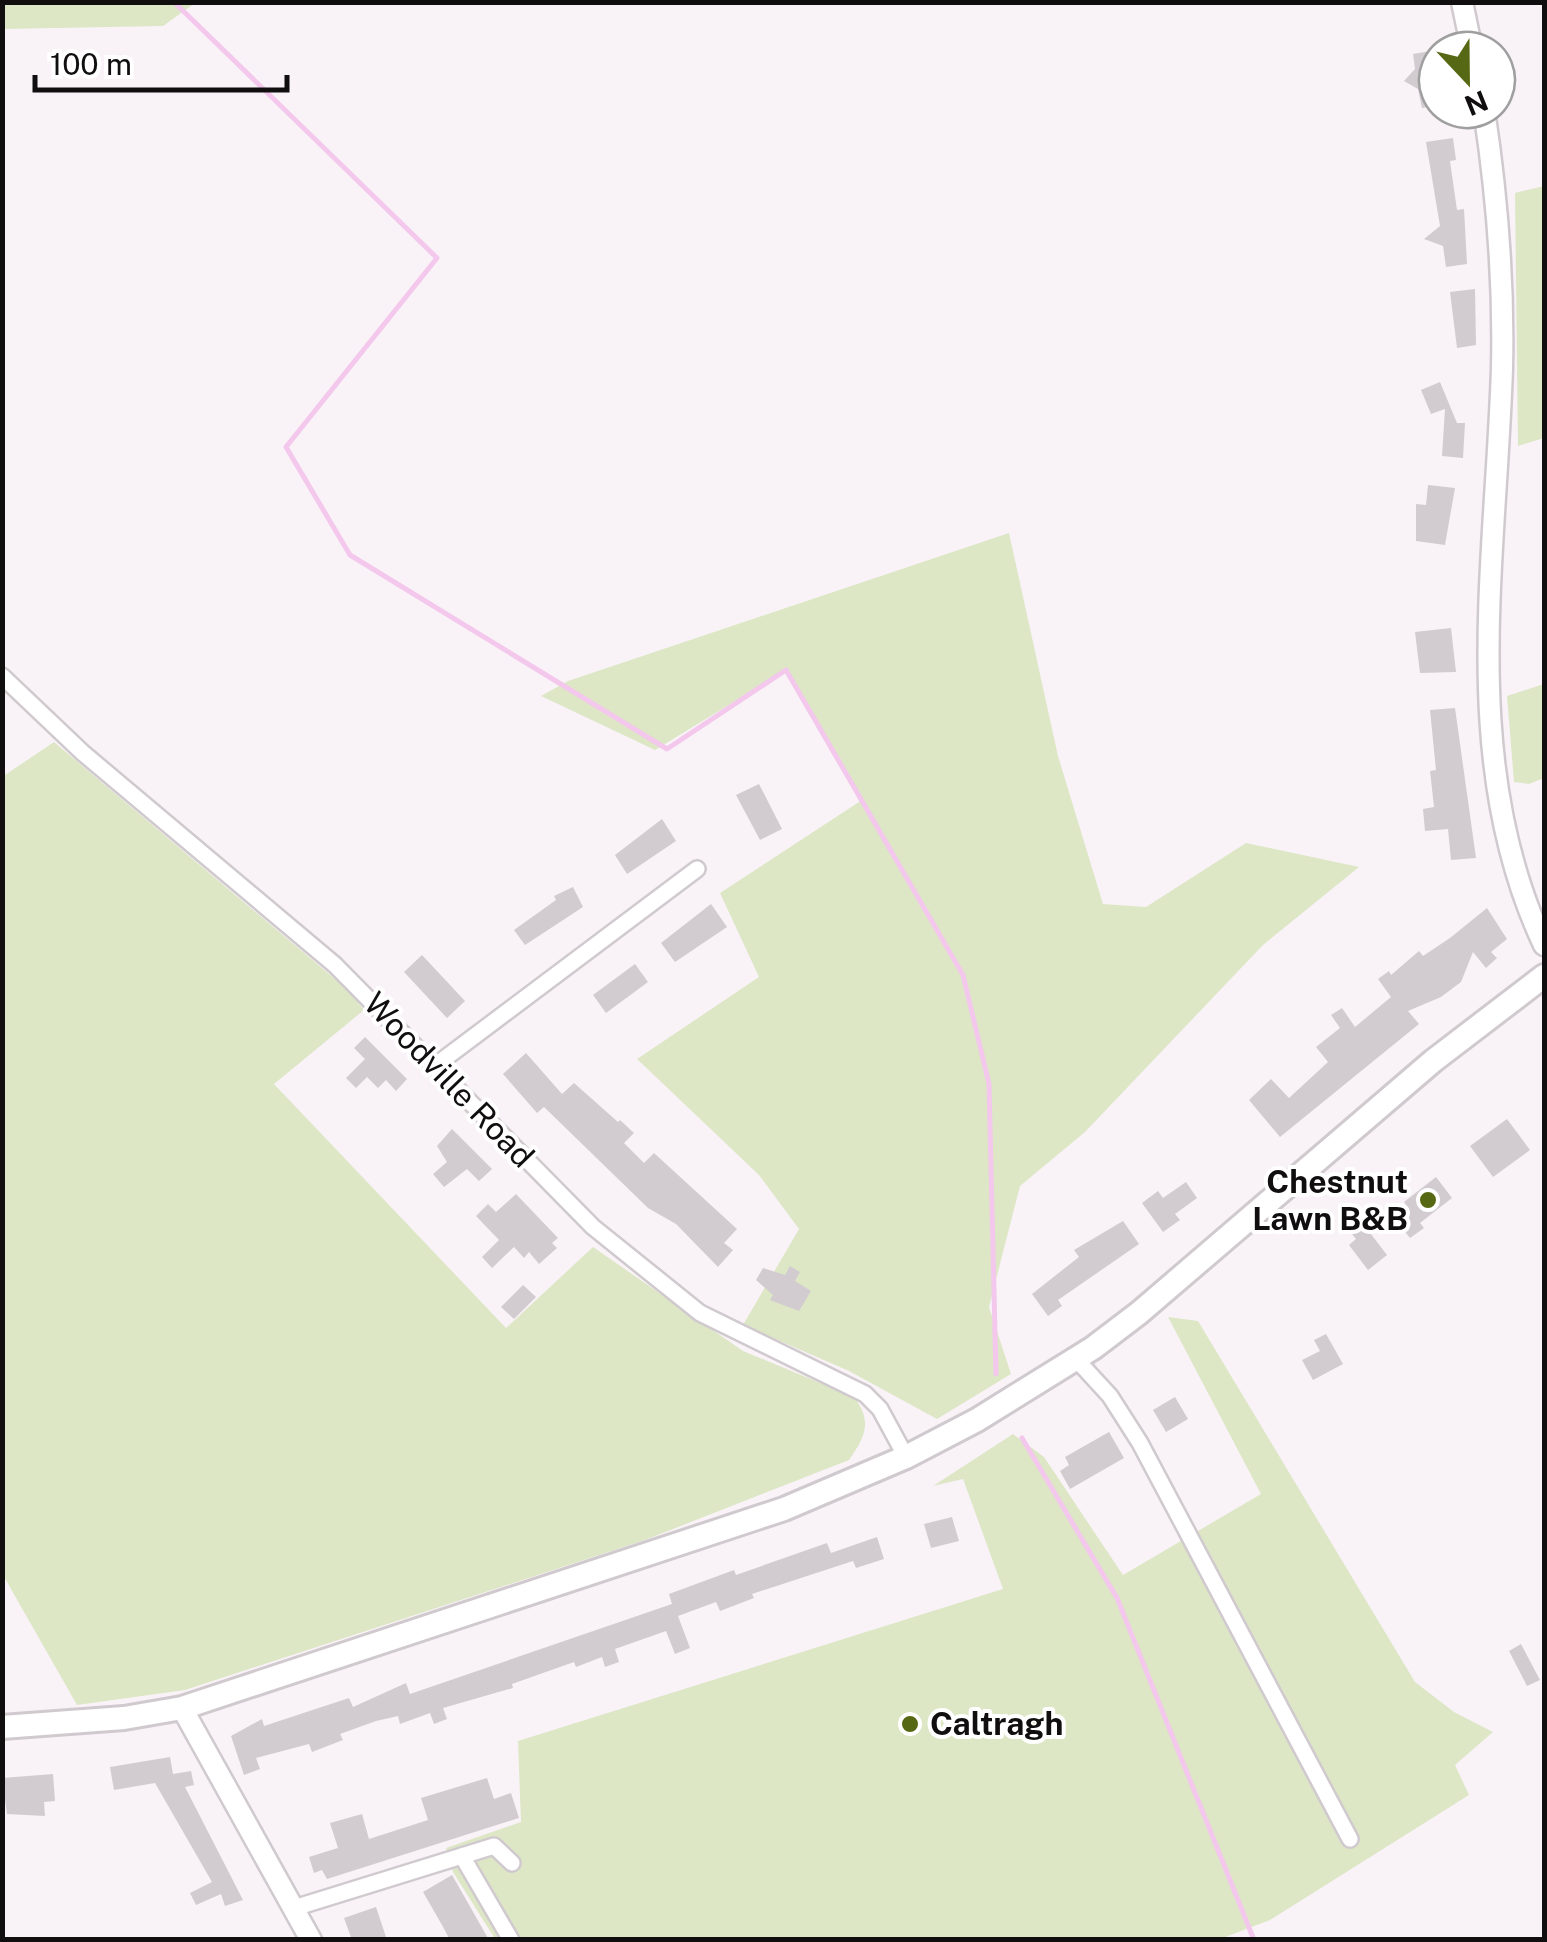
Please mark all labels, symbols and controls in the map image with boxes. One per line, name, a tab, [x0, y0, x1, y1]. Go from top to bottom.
scale bar	[35, 30, 288, 92]
north arrow	[1417, 30, 1517, 130]
text: 100 m	[50, 46, 132, 82]
text: N	[1460, 84, 1493, 123]
street label: Woodville Road	[357, 985, 542, 1175]
place label: Chestnut Lawn B&B	[1252, 1163, 1408, 1237]
marker: Chestnut Lawn B&B	[1417, 1189, 1439, 1211]
place label: Caltragh	[930, 1705, 1063, 1742]
marker: Caltragh	[899, 1713, 921, 1735]

